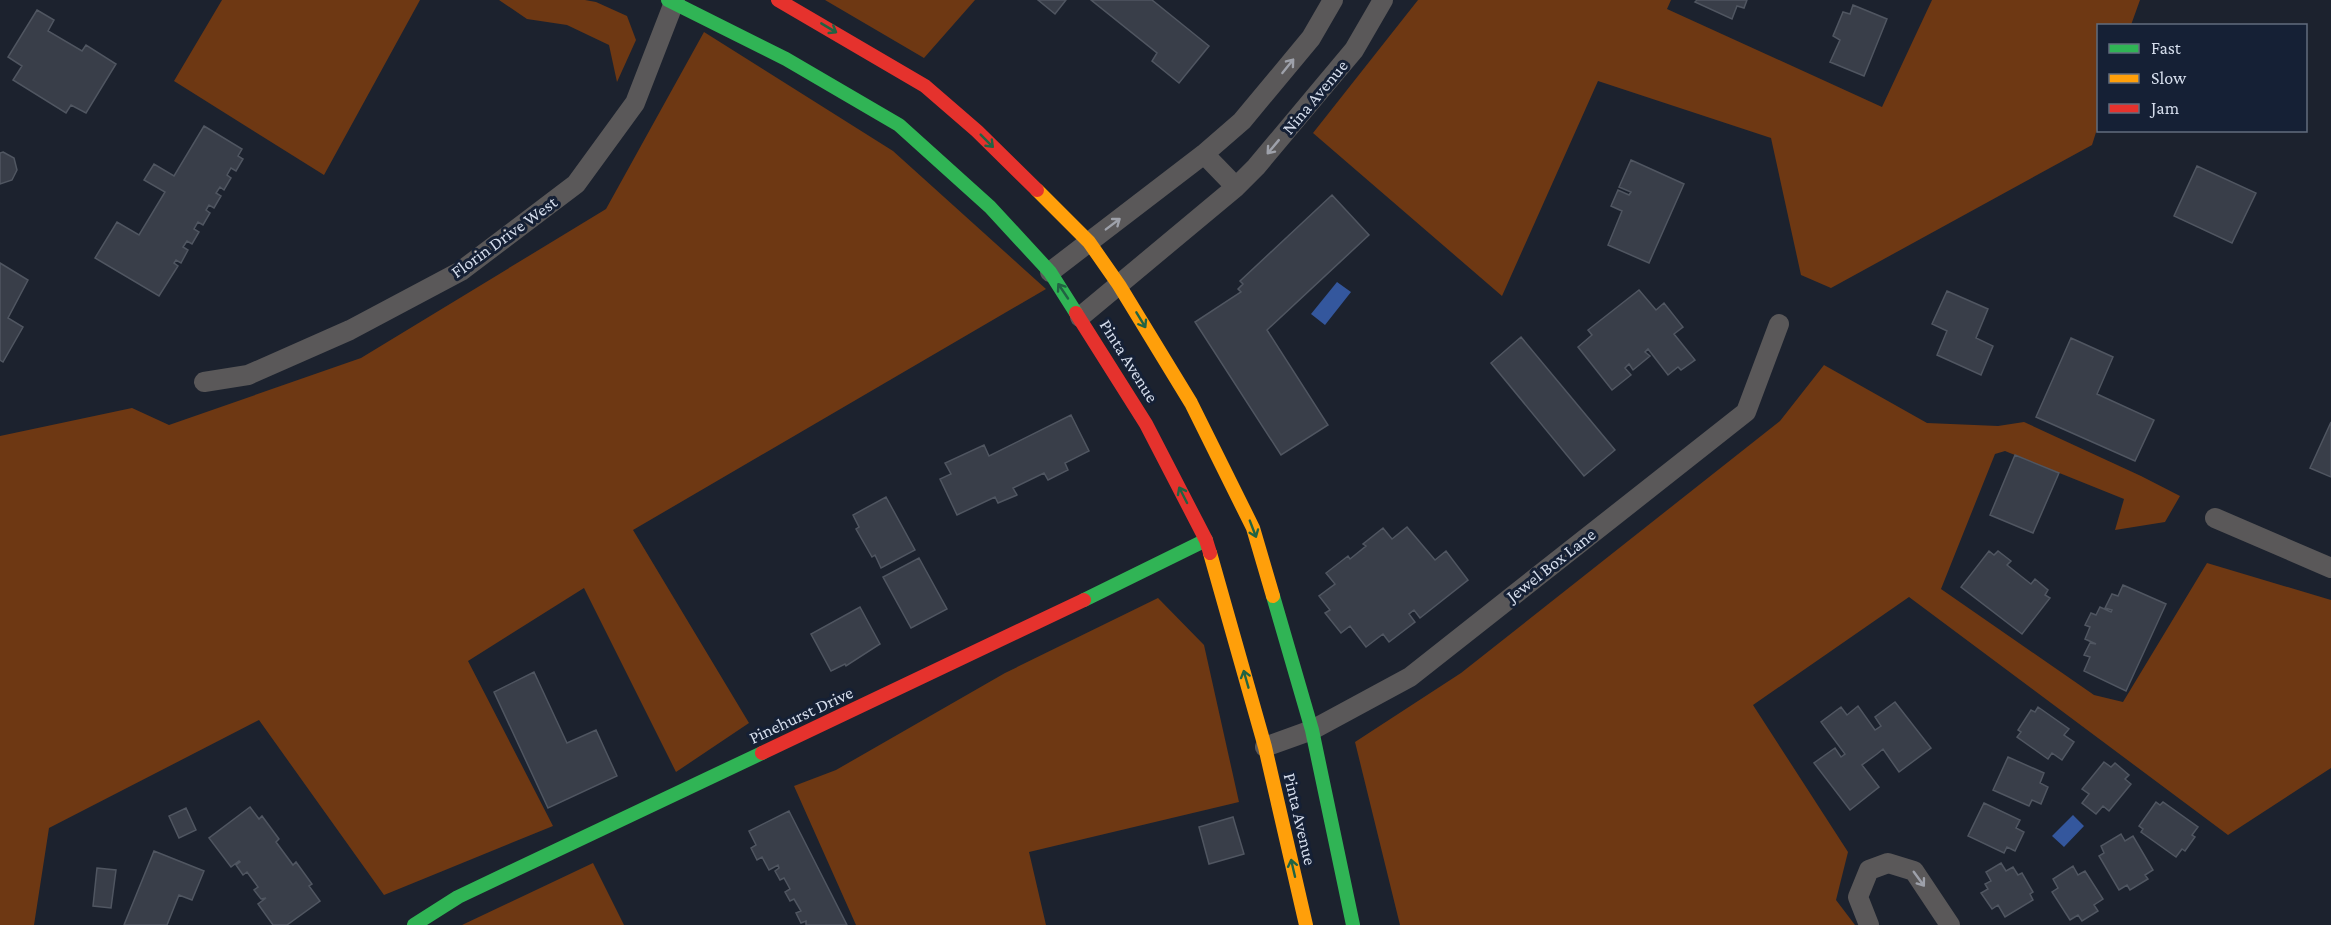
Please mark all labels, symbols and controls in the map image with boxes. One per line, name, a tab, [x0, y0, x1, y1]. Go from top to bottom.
one-way arrow	[821, 22, 838, 35]
legend	[2097, 24, 2307, 132]
text: Fast	[2151, 38, 2182, 58]
street label: Nina Avenue	[1278, 56, 1352, 138]
one-way arrow	[1281, 58, 1294, 74]
text: Slow	[2151, 68, 2187, 88]
text: Jam	[2149, 98, 2180, 118]
one-way arrow	[980, 134, 995, 149]
one-way arrow	[1266, 139, 1279, 155]
street label: Florin Drive West	[447, 191, 562, 282]
one-way arrow	[1105, 217, 1121, 230]
one-way arrow	[1057, 283, 1069, 300]
one-way arrow	[1135, 311, 1147, 328]
street label: Pinta Avenue	[1096, 316, 1162, 406]
one-way arrow	[1177, 487, 1189, 504]
one-way arrow	[1248, 519, 1259, 538]
street label: Jewel Box Lane	[1501, 524, 1600, 607]
one-way arrow	[1240, 670, 1251, 689]
street label: Pinehurst Drive	[746, 682, 856, 748]
street label: Pinta Avenue	[1280, 771, 1320, 867]
one-way arrow	[1286, 859, 1298, 878]
one-way arrow	[1913, 870, 1925, 886]

